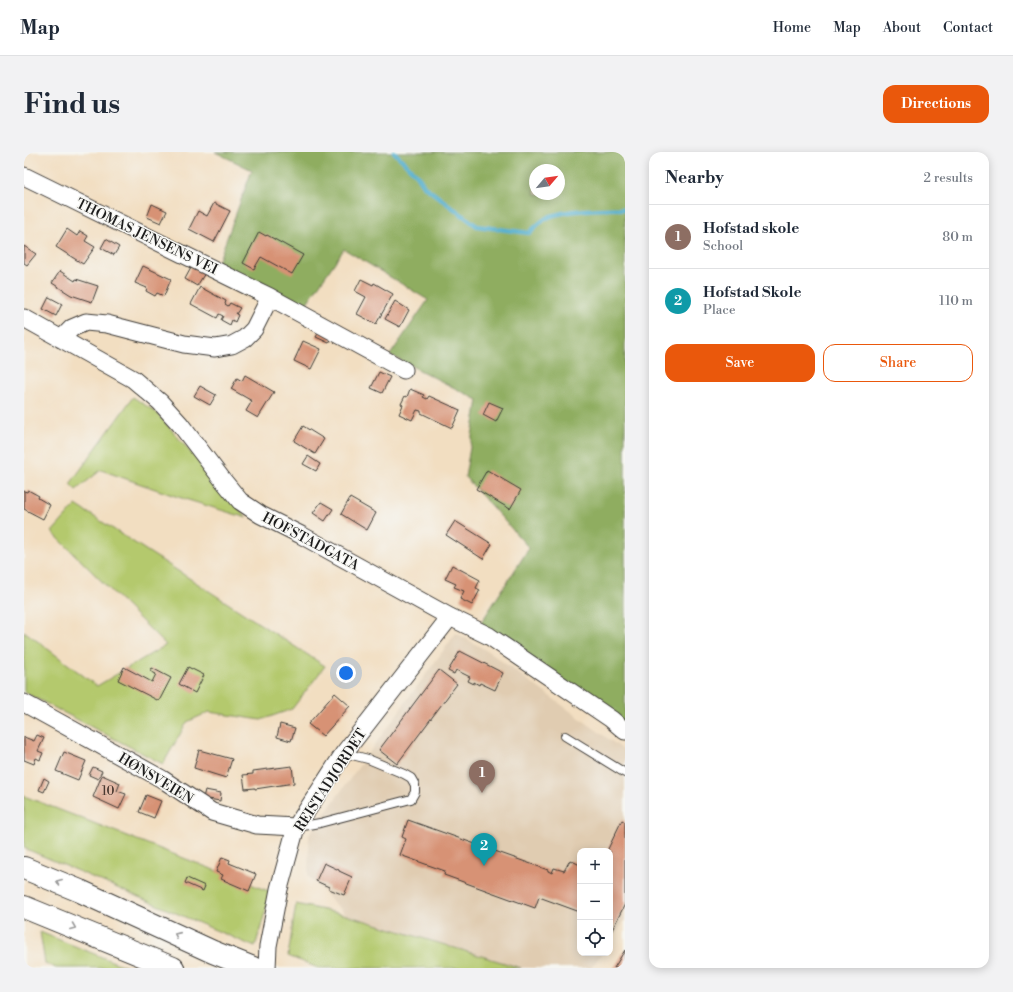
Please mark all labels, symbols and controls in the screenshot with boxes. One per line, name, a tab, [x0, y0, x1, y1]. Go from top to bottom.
text: Map	[20, 16, 60, 40]
text: Home	[773, 19, 811, 37]
text: Map	[833, 19, 861, 37]
text: About	[883, 19, 921, 37]
text: Contact	[943, 19, 993, 37]
button: Directions	[883, 85, 989, 123]
text: Find us	[24, 87, 120, 122]
north arrow	[529, 164, 565, 200]
text: Nearby	[665, 167, 724, 189]
text: 2 results	[924, 170, 973, 186]
street label: THOMAS JENSENS VEI	[73, 195, 221, 279]
text: Hofstad skole	[703, 219, 799, 238]
text: 1	[675, 229, 681, 245]
text: 80 m	[942, 229, 973, 245]
text: School	[703, 238, 743, 254]
text: Hofstad Skole	[703, 283, 801, 302]
text: 2	[674, 293, 682, 309]
text: 110 m	[939, 293, 973, 309]
text: Place	[703, 302, 735, 318]
button: Save	[665, 344, 815, 382]
button: Share	[823, 344, 973, 382]
street label: HOFSTADGATA	[259, 509, 363, 575]
your location	[336, 663, 356, 683]
street label: REISTADJORDET	[291, 726, 371, 835]
street label: HØNSVEIEN	[115, 749, 197, 809]
pin: 1	[469, 760, 495, 793]
house number: 10	[102, 784, 114, 799]
pin: 2	[471, 833, 497, 866]
map controls	[577, 848, 613, 956]
button: +	[577, 848, 613, 884]
one-way arrow	[55, 879, 62, 887]
button: −	[577, 884, 613, 920]
button: locate	[577, 920, 613, 956]
one-way arrow	[69, 922, 76, 930]
one-way arrow	[174, 932, 181, 940]

